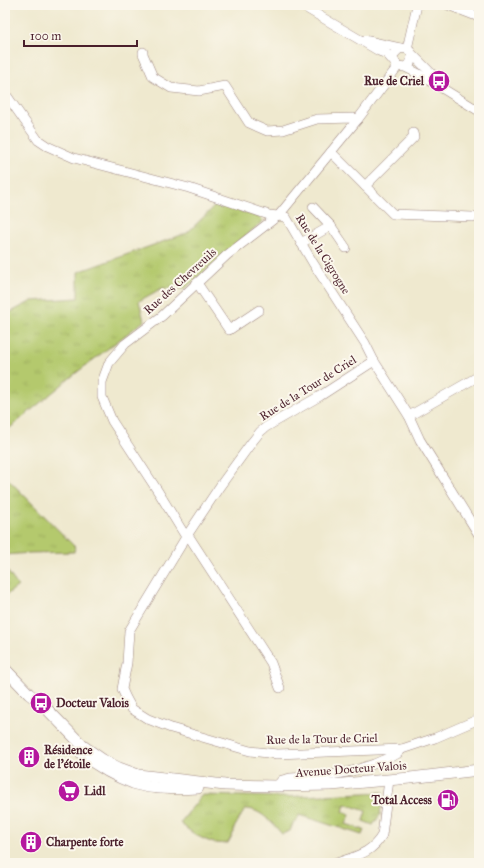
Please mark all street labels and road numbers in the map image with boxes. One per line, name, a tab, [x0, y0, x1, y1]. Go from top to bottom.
street label: Rue de la Cigrogne	[292, 211, 353, 297]
street label: Rue des Chevreuils	[141, 245, 219, 317]
street label: Rue de la Tour de Criel	[257, 352, 360, 423]
street label: Rue de la Tour de Criel	[266, 731, 379, 747]
street label: Avenue Docteur Valois	[294, 758, 407, 780]

